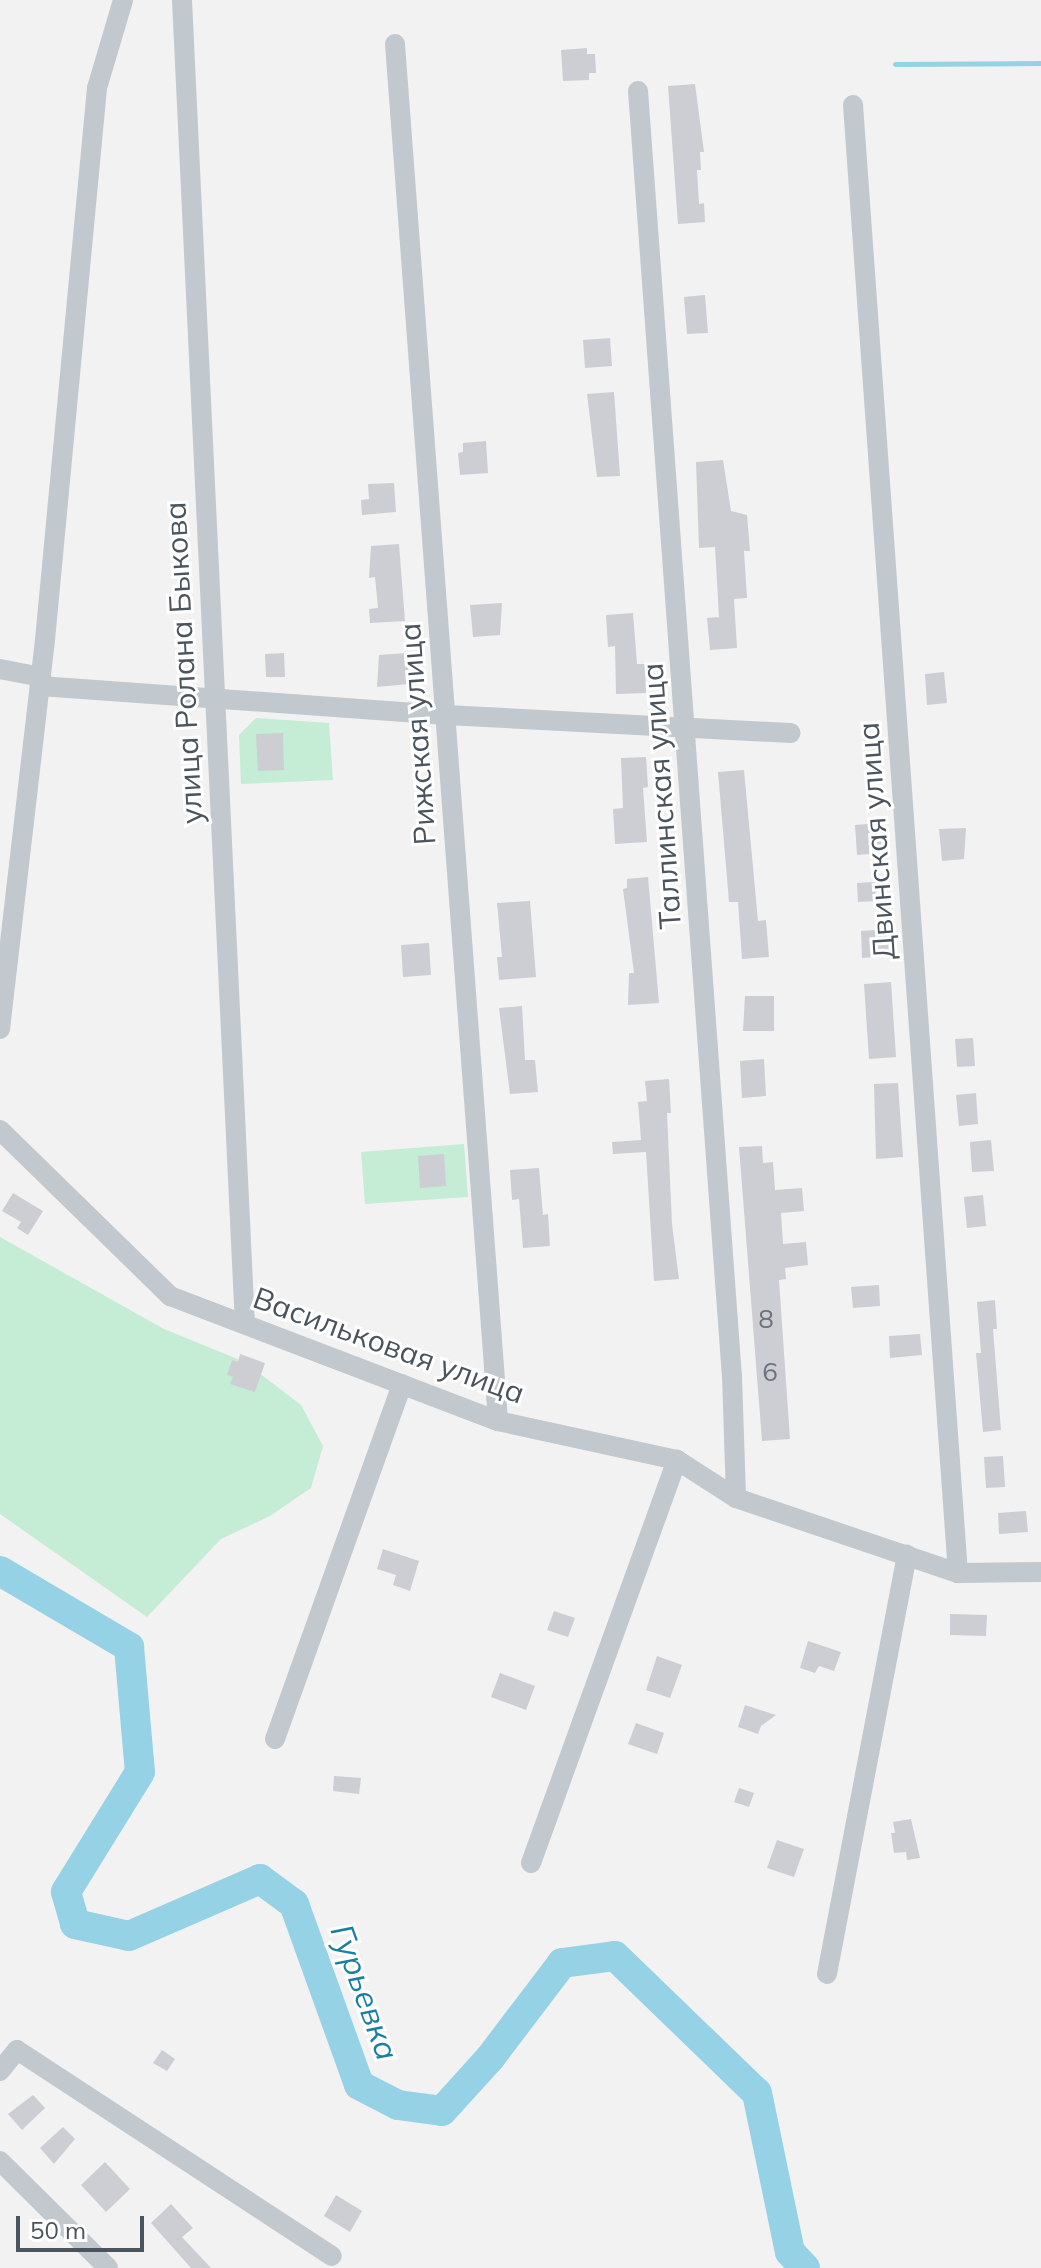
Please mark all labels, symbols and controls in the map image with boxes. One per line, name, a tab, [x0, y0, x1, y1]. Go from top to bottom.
street label: улица Ролана Быкова	[157, 501, 209, 825]
street label: Рижская улица	[391, 622, 443, 846]
street label: Таллинская улица	[634, 662, 688, 930]
street label: Двинская улица	[850, 721, 902, 961]
street label: Васильковая улица	[248, 1279, 530, 1411]
house number: 8	[758, 1303, 774, 1335]
house number: 6	[762, 1356, 778, 1388]
water label: Гурьевка	[323, 1919, 407, 2065]
scale bar	[20, 2200, 148, 2250]
text: 50 m	[30, 2215, 86, 2245]

